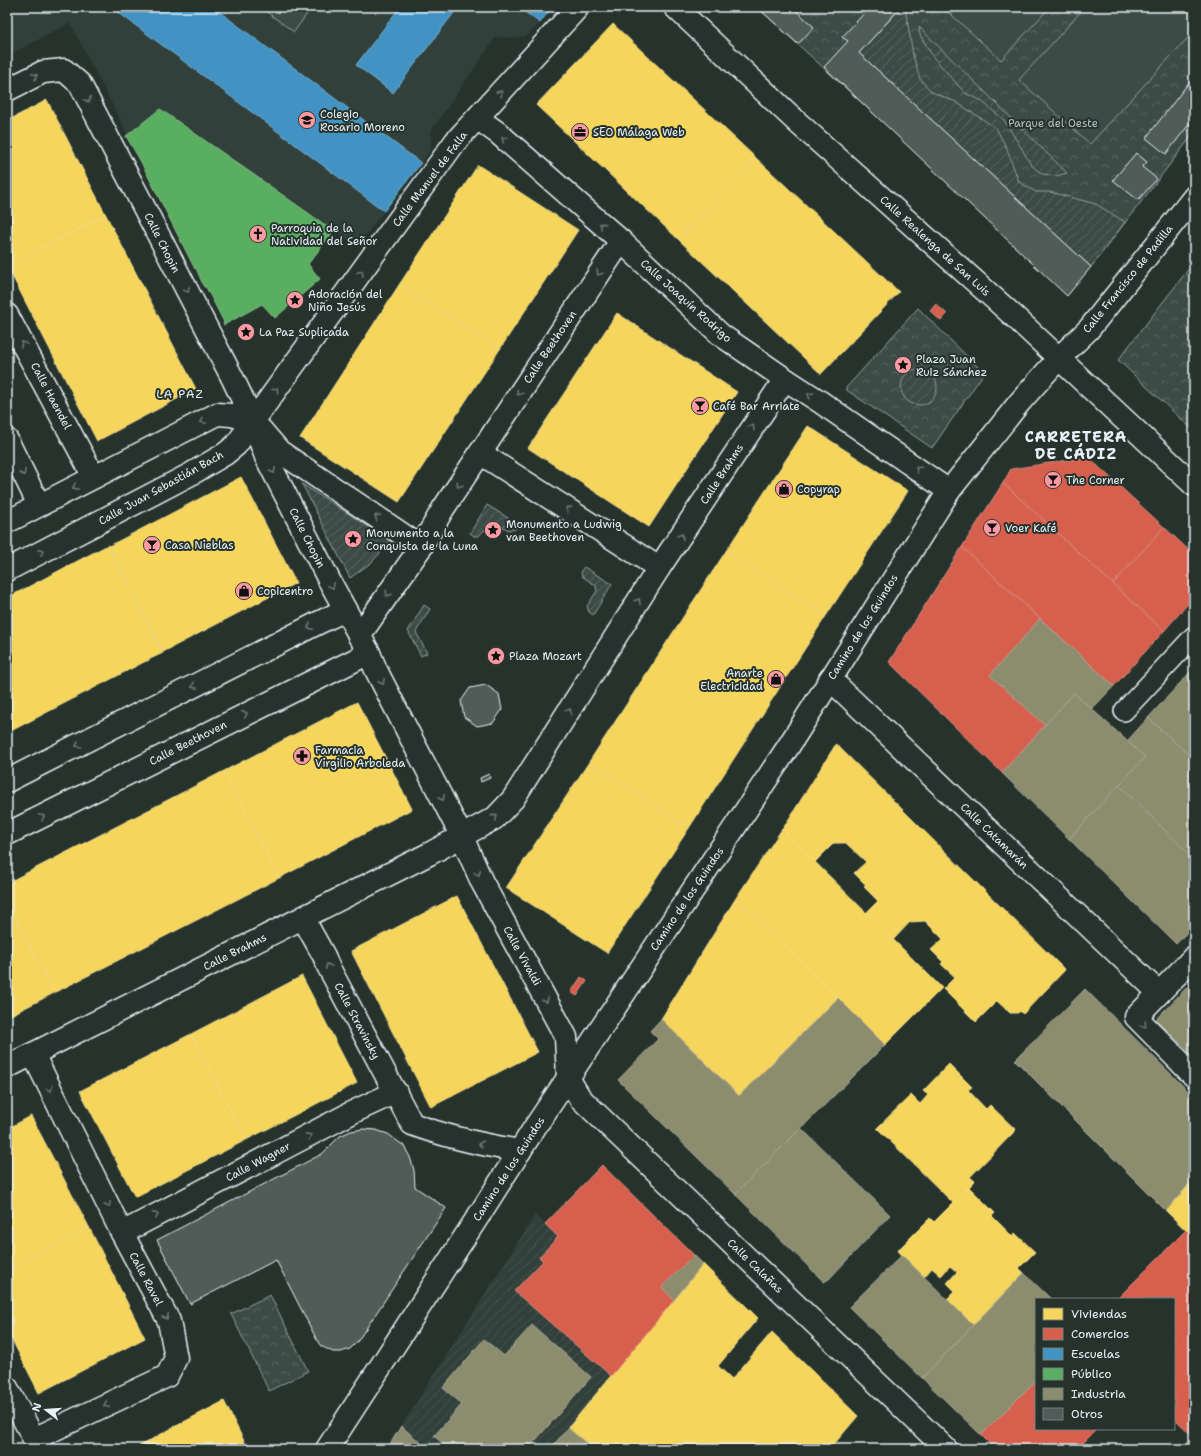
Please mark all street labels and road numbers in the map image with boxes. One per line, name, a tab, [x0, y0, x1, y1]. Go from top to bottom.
street label: Calle Manuel de Falla	[389, 128, 471, 230]
street label: Calle Realenga de San Luis	[877, 192, 993, 300]
street label: Calle Chopin	[140, 210, 184, 276]
street label: Calle Francisco de Padilla	[1080, 222, 1177, 336]
street label: Calle Joaquín Rodrigo	[637, 256, 735, 346]
street label: Calle Beethoven	[520, 307, 580, 386]
street label: Calle Haendel	[27, 360, 75, 433]
street label: Calle Brahms	[697, 441, 747, 507]
street label: Calle Juan Sebastián Bach	[96, 447, 226, 529]
street label: Calle Chopin	[285, 505, 329, 571]
street label: Camino de los Guindos	[824, 571, 902, 683]
street label: Calle Beethoven	[147, 717, 229, 769]
street label: Calle Catamarán	[957, 800, 1031, 872]
street label: Camino de los Guindos	[647, 844, 727, 954]
street label: Calle Vivaldi	[499, 923, 545, 989]
street label: Calle Brahms	[201, 930, 269, 974]
street label: Calle Stravinsky	[331, 980, 383, 1062]
street label: Camino de los Guindos	[470, 1114, 548, 1224]
street label: Calle Wagner	[223, 1139, 293, 1185]
street label: Calle Calañas	[724, 1235, 786, 1297]
street label: Calle Ravel	[126, 1249, 167, 1309]

